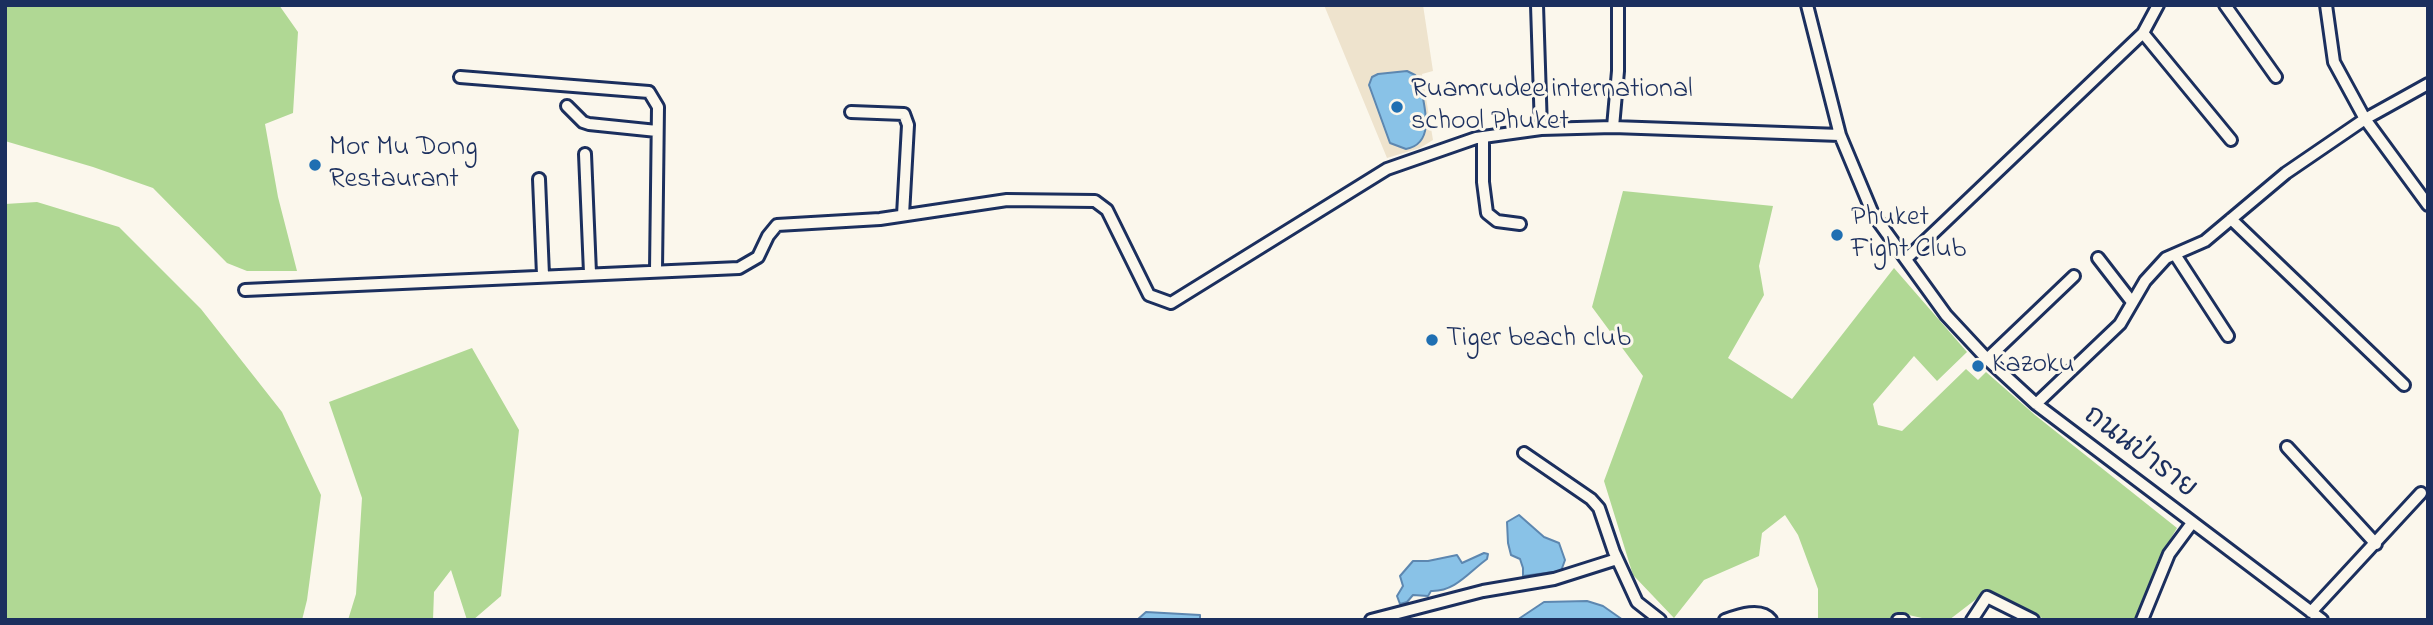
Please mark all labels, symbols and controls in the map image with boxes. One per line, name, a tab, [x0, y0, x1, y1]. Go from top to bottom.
place label: Ruamrudee international school Phuket	[1411, 74, 1693, 140]
marker: Ruamrudee international school Phuket	[1389, 99, 1405, 115]
place label: Mor Mu Dong Restaurant	[329, 132, 478, 198]
marker: Mor Mu Dong Restaurant	[307, 157, 323, 173]
place label: Phuket Fight Club	[1851, 202, 1966, 268]
marker: Phuket Fight Club	[1829, 227, 1845, 243]
place label: Tiger beach club	[1446, 323, 1631, 357]
marker: Tiger beach club	[1424, 332, 1440, 348]
place label: Kazoku	[1992, 349, 2074, 383]
marker: Kazoku	[1970, 358, 1986, 374]
street label: ถนนป่าราย	[2076, 400, 2202, 508]

